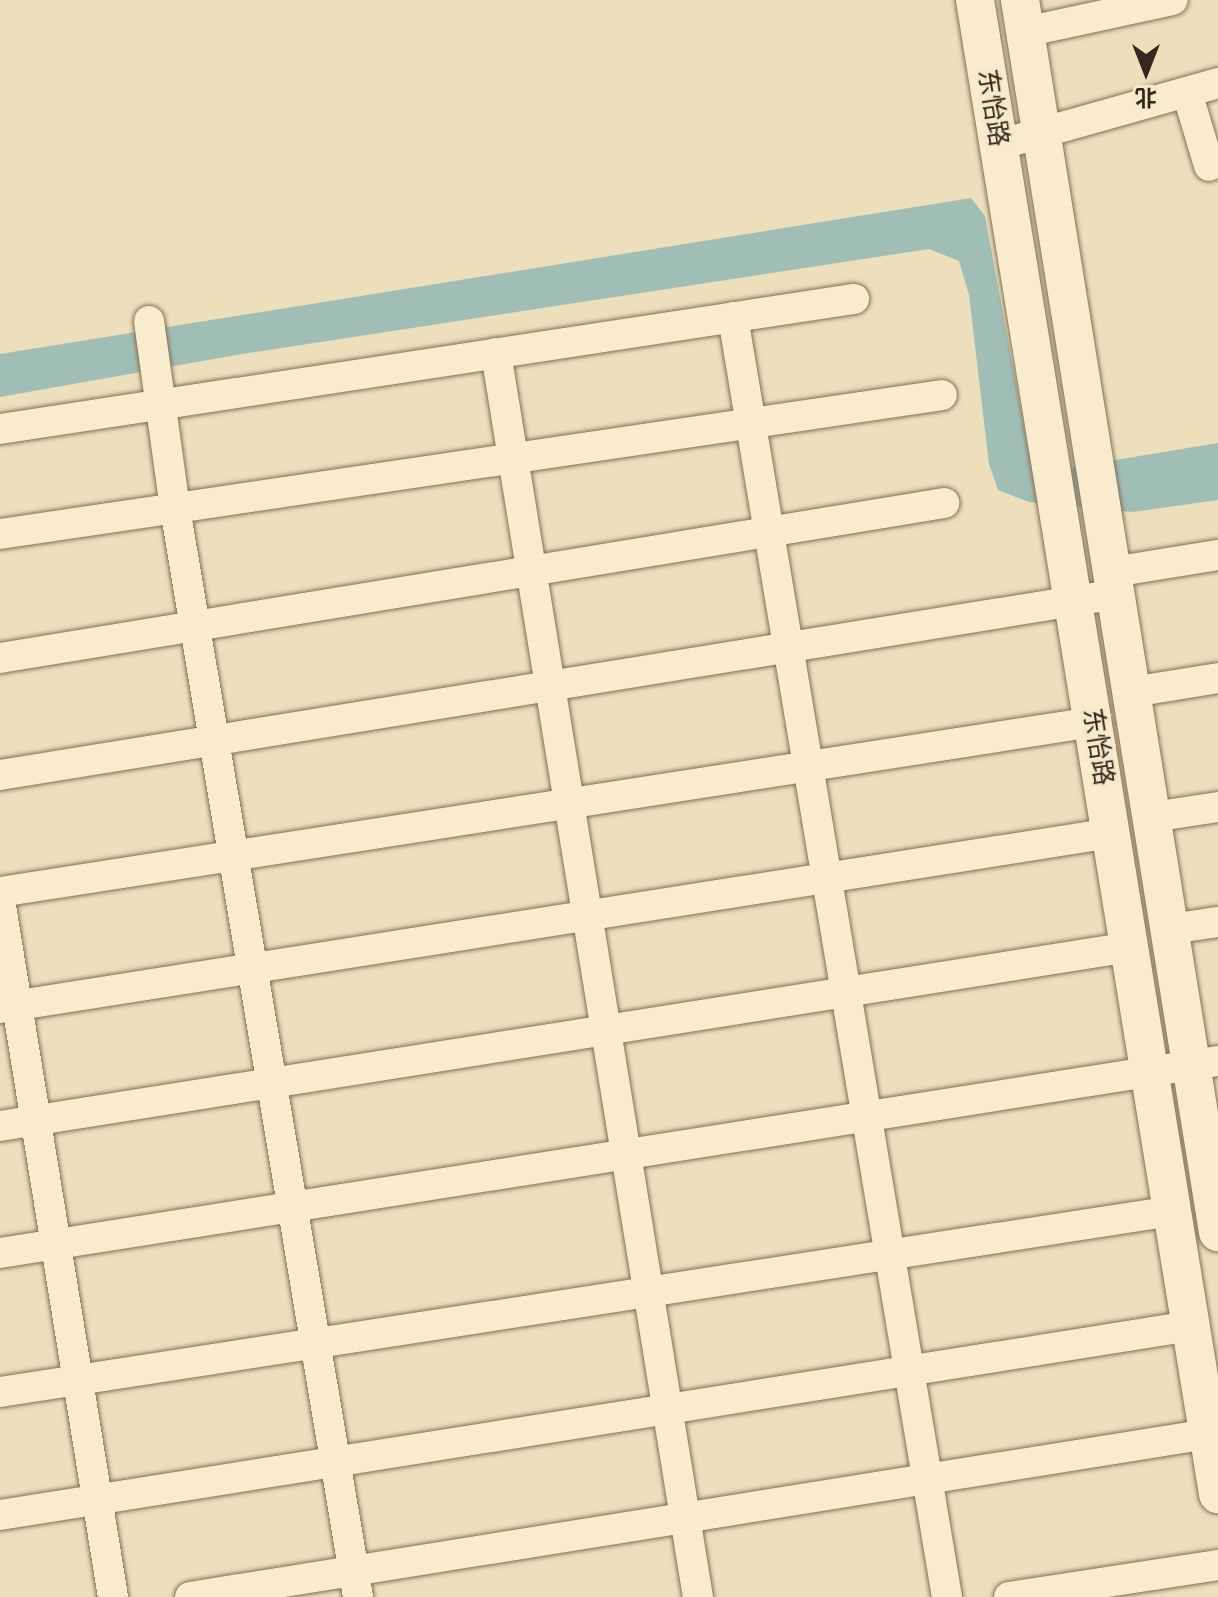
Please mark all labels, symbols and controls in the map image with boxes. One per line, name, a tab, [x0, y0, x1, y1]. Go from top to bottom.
north arrow	[1106, 32, 1186, 112]
street label: 东怡路	[970, 67, 1014, 149]
text: 北	[1135, 80, 1157, 113]
street label: 东怡路	[1075, 706, 1119, 788]

